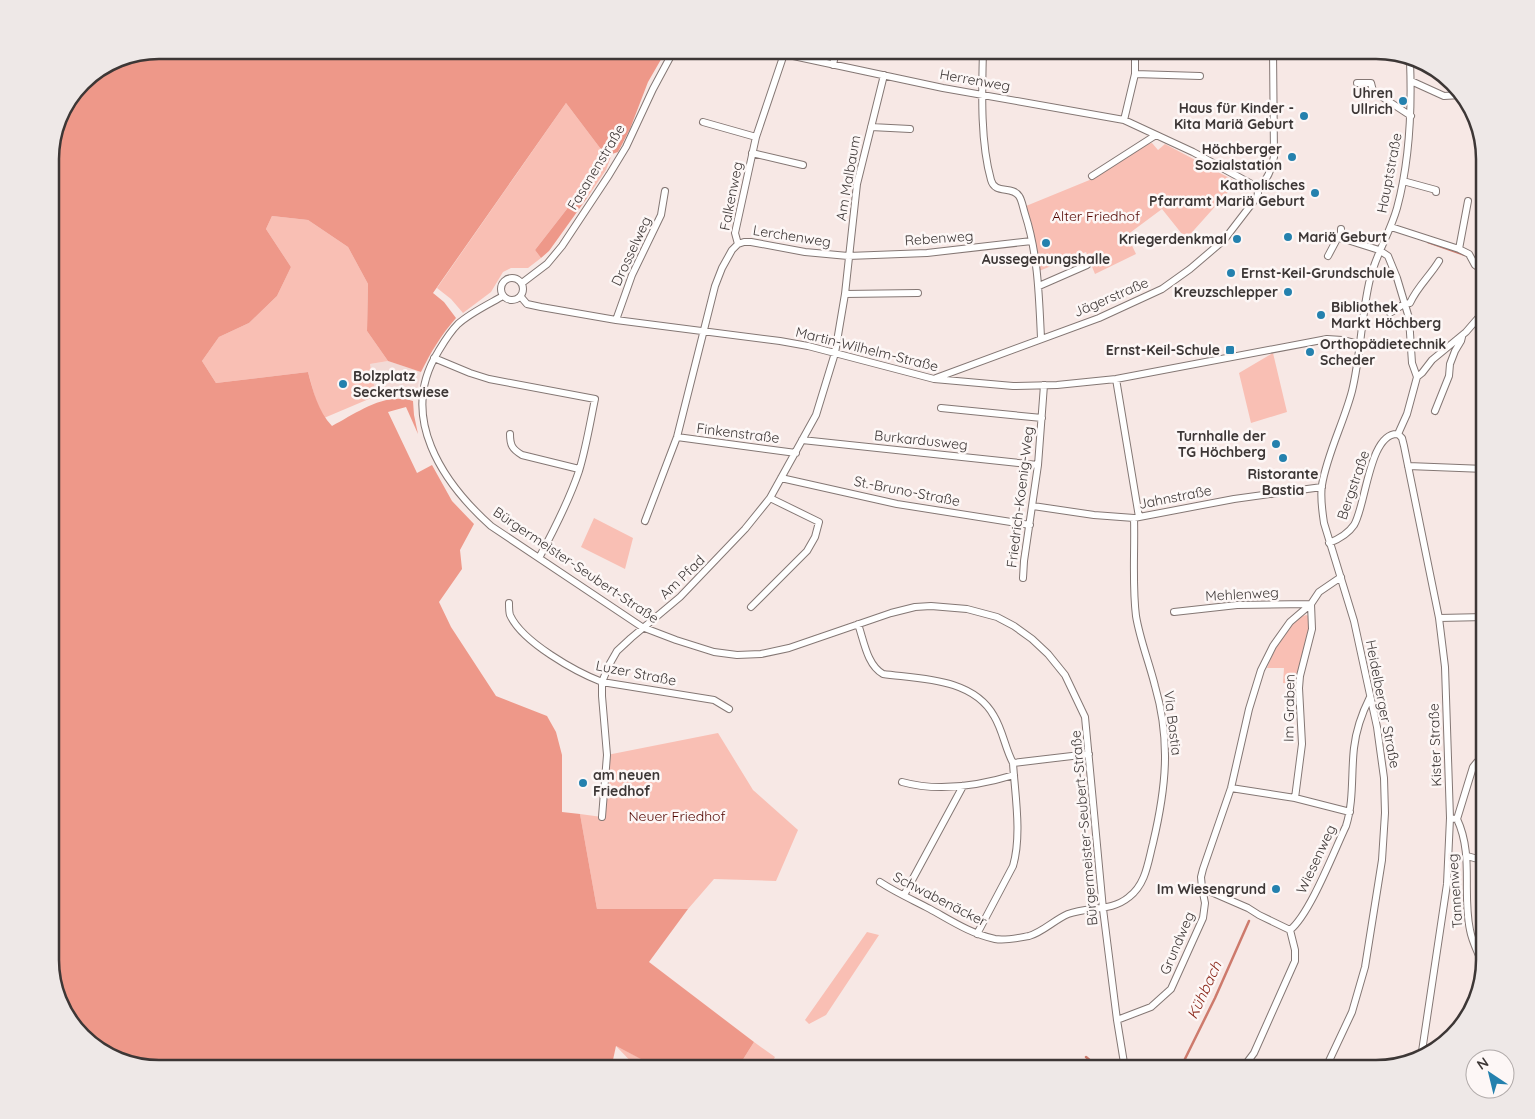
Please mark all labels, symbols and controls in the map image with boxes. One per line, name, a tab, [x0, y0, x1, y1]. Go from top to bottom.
street label: Herrenweg	[938, 65, 1012, 95]
place label: Uhren Ullrich	[1351, 84, 1393, 118]
marker: Uhren Ullrich	[1397, 95, 1409, 107]
place label: Haus für Kinder - Kita Mariä Geburt	[1174, 99, 1294, 133]
marker: Haus für Kinder - Kita Mariä Geburt	[1298, 110, 1310, 122]
street label: Fasanenstraße	[563, 121, 629, 213]
street label: Hauptstraße	[1372, 131, 1406, 215]
street label: Am Malbaum	[832, 134, 864, 222]
place label: Höchberger Sozialstation	[1195, 140, 1282, 174]
marker: Höchberger Sozialstation	[1286, 151, 1298, 163]
street label: Falkenweg	[716, 160, 746, 232]
place label: Katholisches Pfarramt Mariä Geburt	[1149, 176, 1305, 210]
marker: Katholisches Pfarramt Mariä Geburt	[1309, 187, 1321, 199]
park label: Alter Friedhof	[1052, 207, 1140, 225]
street label: Drosselweg	[607, 213, 655, 289]
street label: Lerchenweg	[752, 221, 832, 251]
street label: Rebenweg	[904, 227, 974, 249]
place label: Mariä Geburt	[1298, 228, 1387, 246]
place label: Kriegerdenkmal	[1119, 230, 1227, 248]
marker: Mariä Geburt	[1282, 231, 1294, 243]
marker: Kriegerdenkmal	[1231, 233, 1243, 245]
marker: Aussegenungshalle	[1040, 237, 1052, 249]
place label: Aussegenungshalle	[982, 250, 1110, 268]
place label: Ernst-Keil-Grundschule	[1241, 264, 1395, 282]
marker: Ernst-Keil-Grundschule	[1225, 267, 1237, 279]
street label: Jägerstraße	[1071, 273, 1151, 321]
place label: Kreuzschlepper	[1174, 283, 1278, 301]
marker: Kreuzschlepper	[1282, 286, 1294, 298]
place label: Bibliothek Markt Höchberg	[1331, 298, 1441, 332]
marker: Bibliothek Markt Höchberg	[1315, 309, 1327, 321]
street label: Martin-Wilhelm-Straße	[794, 323, 940, 375]
place label: Orthopädietechnik Scheder	[1320, 335, 1446, 369]
place label: Ernst-Keil-Schule	[1106, 341, 1220, 359]
marker: Ernst-Keil-Schule	[1224, 344, 1236, 356]
marker: Orthopädietechnik Scheder	[1304, 346, 1316, 358]
place label: Bolzplatz Seckertswiese	[353, 367, 449, 401]
marker: Bolzplatz Seckertswiese	[337, 378, 349, 390]
street label: Finkenstraße	[695, 419, 781, 447]
street label: Friedrich-Koenig-Weg	[1002, 425, 1038, 569]
street label: Burkardusweg	[873, 426, 969, 454]
place label: Turnhalle der TG Höchberg	[1177, 427, 1266, 461]
marker: Turnhalle der TG Höchberg	[1270, 438, 1282, 450]
street label: Bergstraße	[1333, 448, 1373, 522]
marker: Ristorante Bastia	[1277, 452, 1289, 464]
place label: Ristorante Bastia	[1247, 465, 1319, 499]
street label: St.-Bruno-Straße	[852, 472, 962, 510]
street label: Jahnstraße	[1137, 481, 1213, 513]
street label: Bürgermeister-Seubert-Straße	[490, 503, 662, 627]
street label: Am Pfad	[656, 551, 708, 603]
street label: Mehlenweg	[1205, 583, 1279, 605]
street label: Heidelberger Straße	[1362, 638, 1404, 770]
street label: Luzer Straße	[594, 656, 678, 690]
street label: Im Graben	[1279, 674, 1299, 742]
street label: Via Bastia	[1160, 690, 1186, 756]
street label: Kister Straße	[1425, 703, 1445, 787]
street label: Bürgermeister-Seubert-Straße	[1066, 729, 1102, 926]
place label: am neuen Friedhof	[593, 766, 660, 800]
marker: am neuen Friedhof	[577, 777, 589, 789]
park label: Neuer Friedhof	[628, 807, 726, 825]
street label: Wiesenweg	[1292, 822, 1340, 896]
street label: Tannenweg	[1443, 853, 1467, 929]
street label: Schwabenäcker	[890, 868, 990, 931]
place label: Im Wiesengrund	[1157, 880, 1266, 898]
marker: Im Wiesengrund	[1270, 883, 1282, 895]
street label: Grundweg	[1156, 909, 1198, 977]
water label: Kühbach	[1182, 958, 1226, 1022]
north arrow	[1465, 1049, 1515, 1099]
text: N	[1473, 1053, 1492, 1074]

